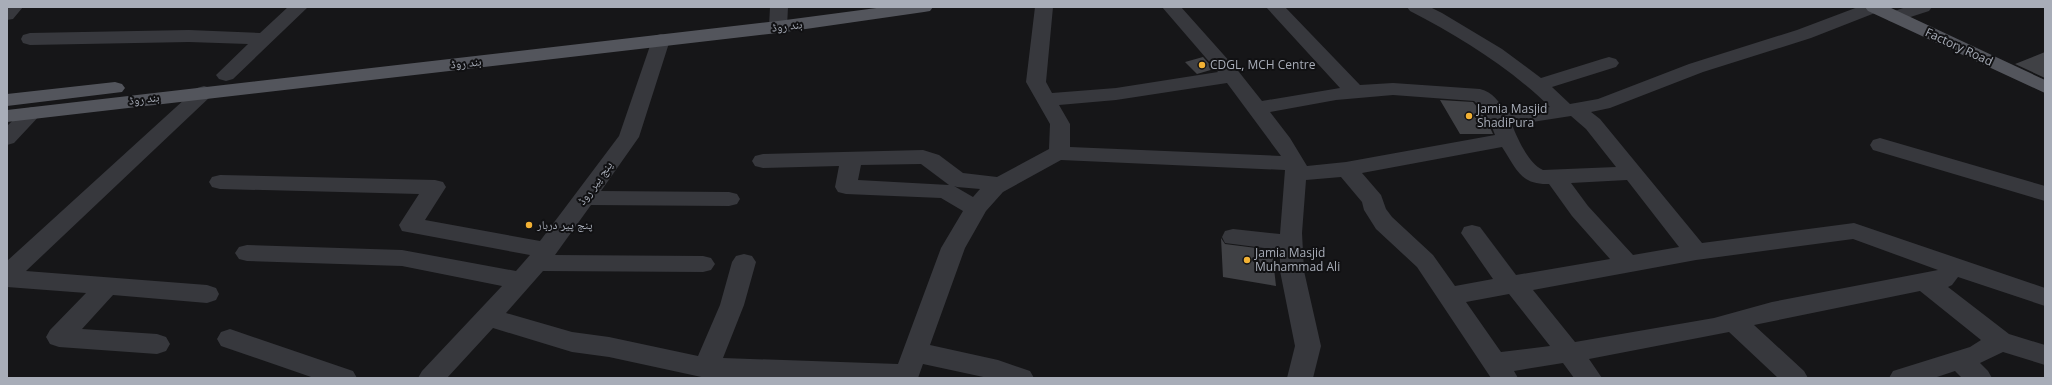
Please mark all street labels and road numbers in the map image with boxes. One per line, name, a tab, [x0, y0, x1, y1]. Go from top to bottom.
street label: بند روڈ	[771, 15, 803, 36]
street label: Factory Road	[1923, 23, 1996, 70]
street label: بند روڈ	[450, 52, 482, 73]
street label: بند روڈ	[128, 88, 160, 109]
street label: پنج پیر روڈ	[573, 157, 617, 208]

